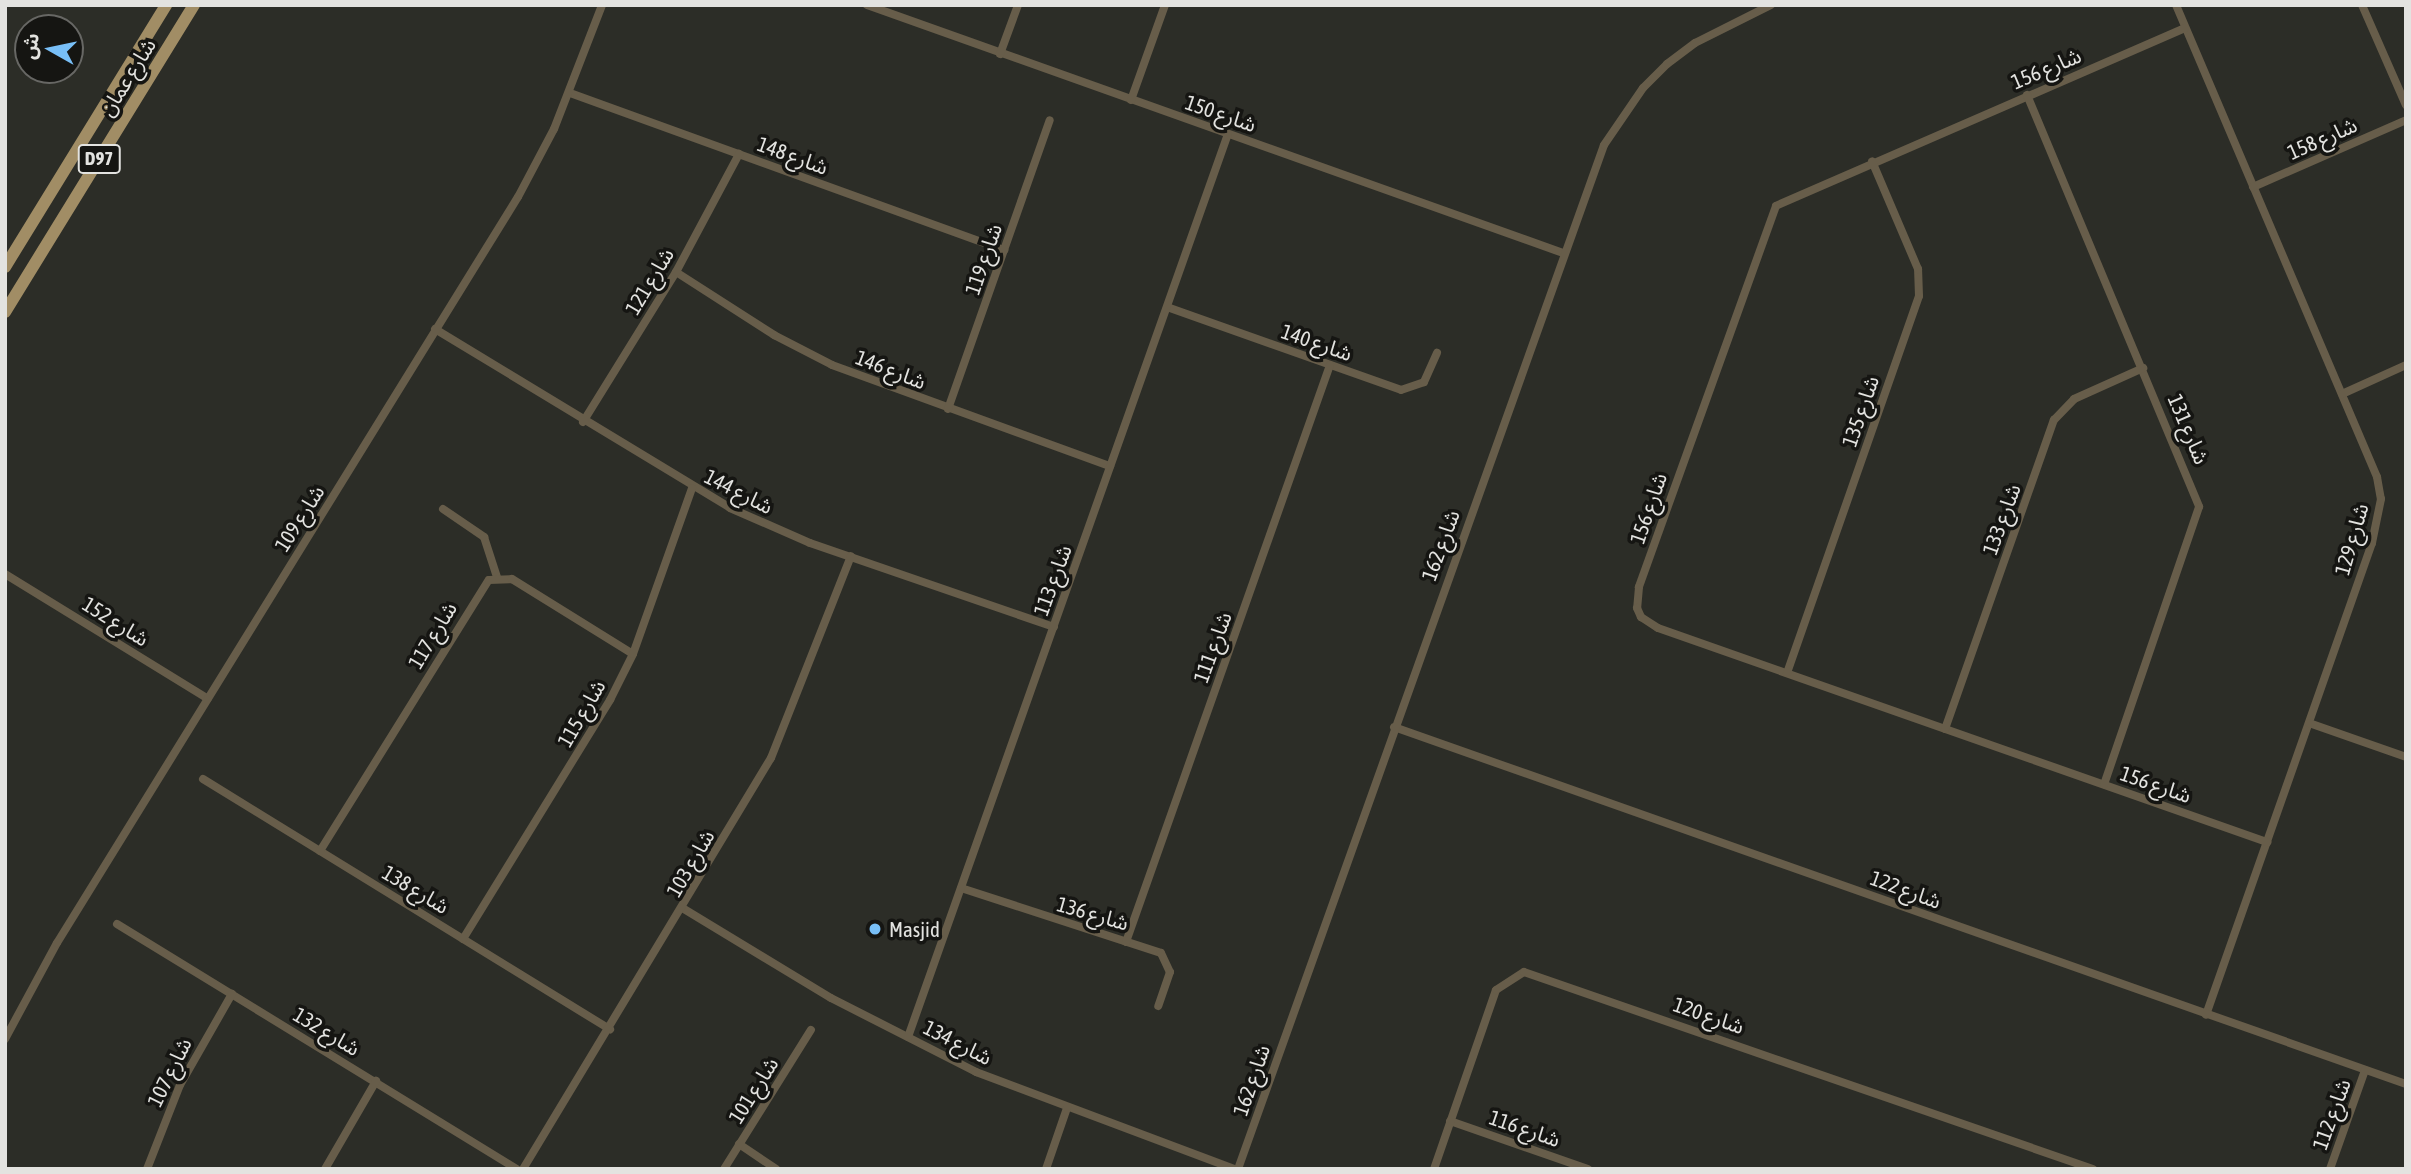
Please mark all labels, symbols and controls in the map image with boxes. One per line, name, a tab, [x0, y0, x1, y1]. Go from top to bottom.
north arrow	[14, 14, 84, 84]
text: ش	[17, 31, 43, 61]
street label: شارع عمان	[93, 33, 161, 121]
street label: شارع 156	[2007, 42, 2085, 94]
street label: شارع 150	[1182, 89, 1260, 137]
street label: شارع 158	[2283, 112, 2361, 164]
street label: شارع 148	[754, 131, 832, 179]
road number: D97	[76, 144, 122, 174]
street label: شارع 119	[959, 220, 1007, 298]
street label: شارع 121	[619, 243, 679, 319]
street label: شارع 140	[1278, 318, 1356, 366]
street label: شارع 146	[852, 344, 930, 394]
street label: شارع 135	[1836, 372, 1884, 450]
street label: شارع 131	[2163, 390, 2215, 468]
street label: شارع 144	[701, 463, 777, 519]
street label: شارع 156	[1624, 469, 1672, 547]
street label: شارع 109	[269, 480, 329, 556]
street label: شارع 133	[1977, 480, 2025, 558]
street label: شارع 129	[2329, 500, 2373, 578]
street label: شارع 162	[1416, 506, 1464, 584]
street label: شارع 113	[1028, 541, 1076, 619]
street label: شارع 152	[78, 591, 154, 651]
street label: شارع 117	[402, 597, 462, 673]
street label: شارع 111	[1188, 608, 1236, 686]
street label: شارع 115	[552, 675, 610, 751]
street label: شارع 156	[2117, 760, 2195, 808]
street label: شارع 103	[661, 825, 719, 901]
street label: شارع 138	[378, 859, 454, 919]
street label: شارع 122	[1867, 865, 1945, 913]
street label: شارع 136	[1054, 891, 1132, 935]
place label: Masjid	[889, 916, 940, 942]
marker: Masjid	[867, 921, 883, 937]
street label: شارع 120	[1670, 991, 1748, 1039]
street label: شارع 132	[289, 1001, 365, 1061]
street label: شارع 134	[920, 1014, 996, 1070]
street label: شارع 107	[142, 1033, 196, 1111]
street label: شارع 162	[1227, 1041, 1275, 1119]
street label: شارع 101	[723, 1052, 783, 1128]
street label: شارع 112	[2307, 1075, 2355, 1153]
street label: شارع 116	[1486, 1104, 1564, 1152]

